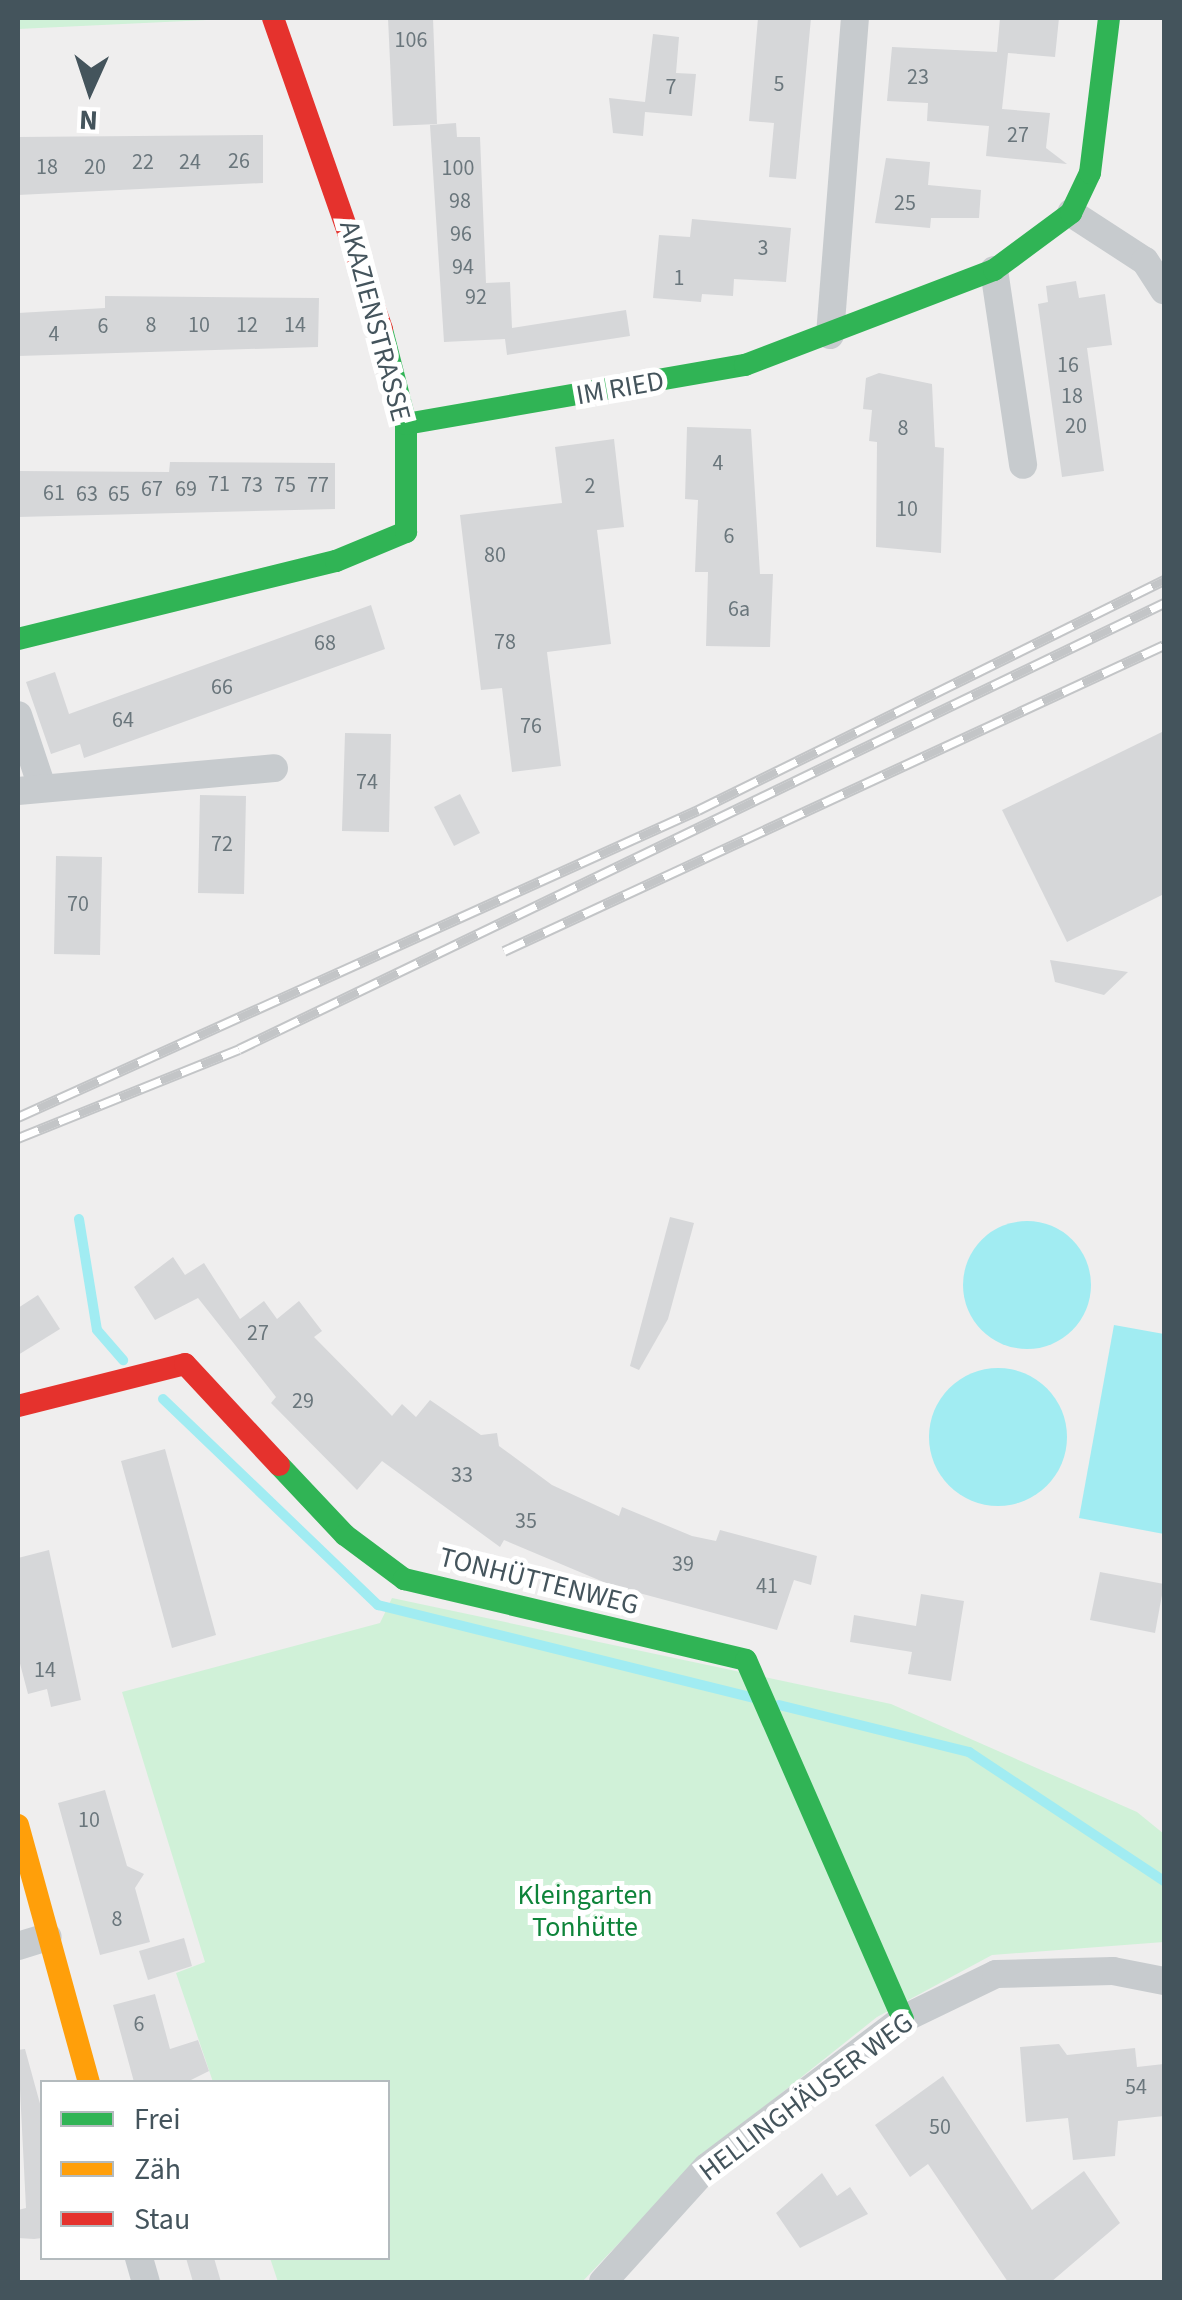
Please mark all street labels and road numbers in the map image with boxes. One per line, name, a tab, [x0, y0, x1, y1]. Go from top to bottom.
street label: AKAZIENSTRASSE	[332, 217, 418, 425]
street label: IM RIED	[573, 364, 667, 412]
street label: TONHÜTTENWEG	[436, 1540, 642, 1622]
street label: HELLINGHÄUSER WEG	[692, 2006, 920, 2188]

